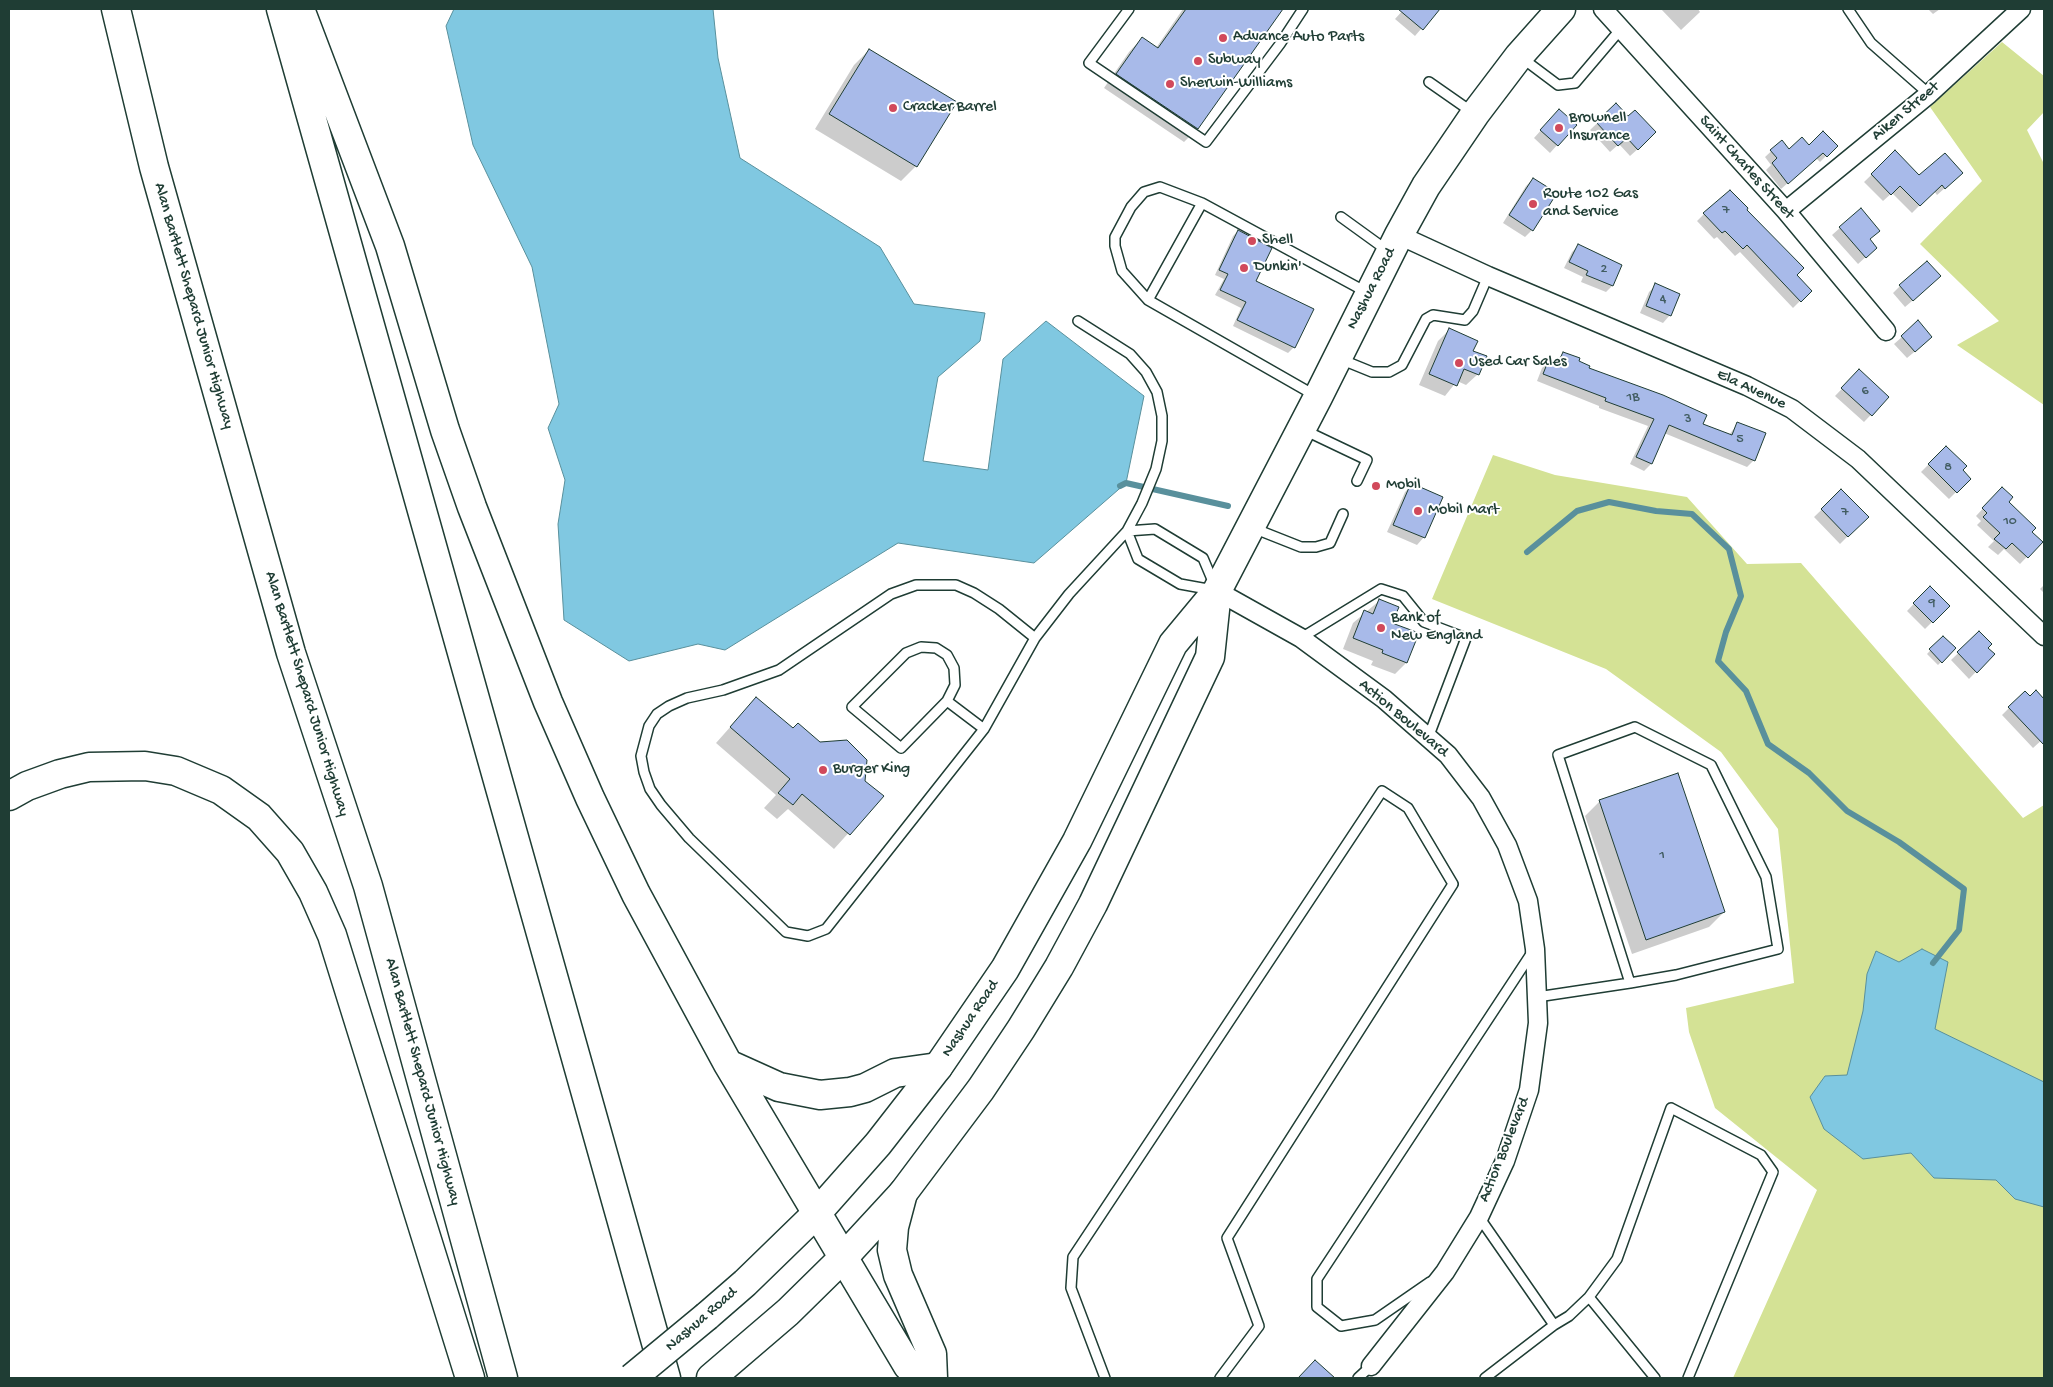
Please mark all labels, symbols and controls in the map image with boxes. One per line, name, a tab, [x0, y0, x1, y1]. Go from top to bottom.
place label: Advance Auto Parts	[1233, 28, 1364, 48]
marker: Advance Auto Parts	[1217, 32, 1229, 44]
place label: Subway	[1208, 51, 1261, 71]
marker: Subway	[1192, 55, 1204, 67]
place label: Sherwin-Williams	[1180, 74, 1292, 94]
marker: Sherwin-Williams	[1164, 78, 1176, 90]
street label: Aiken Street	[1868, 78, 1944, 146]
place label: Cracker Barrel	[903, 98, 997, 118]
marker: Cracker Barrel	[887, 102, 899, 114]
place label: Brownell Insurance	[1569, 109, 1630, 147]
street label: Saint Charles Street	[1694, 112, 1798, 224]
marker: Brownell Insurance	[1553, 122, 1565, 134]
street label: Alan Bartlett Shepard Junior Highway	[149, 181, 237, 431]
place label: Route 102 Gas and Service	[1543, 185, 1638, 223]
marker: Route 102 Gas and Service	[1527, 198, 1539, 210]
house number: 7	[1722, 203, 1730, 219]
place label: Shell	[1262, 231, 1293, 251]
marker: Shell	[1246, 235, 1258, 247]
street label: Nashua Road	[1343, 245, 1401, 333]
place label: Dunkin'	[1254, 258, 1302, 278]
marker: Dunkin'	[1238, 262, 1250, 274]
house number: 2	[1601, 262, 1607, 278]
house number: 4	[1660, 292, 1666, 308]
place label: Used Car Sales	[1469, 353, 1567, 373]
marker: Used Car Sales	[1453, 357, 1465, 369]
street label: Ela Avenue	[1713, 366, 1789, 414]
house number: 6	[1861, 384, 1869, 400]
house number: 1B	[1627, 390, 1639, 406]
house number: 3	[1684, 412, 1692, 428]
house number: 5	[1736, 432, 1744, 448]
house number: 8	[1944, 460, 1952, 476]
place label: Mobil	[1386, 476, 1421, 496]
marker: Mobil	[1370, 480, 1382, 492]
place label: Mobil Mart	[1428, 501, 1499, 521]
marker: Mobil Mart	[1412, 505, 1424, 517]
house number: 7	[1841, 505, 1849, 521]
house number: 10	[2003, 514, 2017, 530]
street label: Alan Bartlett Shepard Junior Highway	[260, 569, 352, 819]
house number: 9	[1928, 596, 1936, 612]
place label: Bank of New England	[1391, 609, 1482, 647]
marker: Bank of New England	[1375, 622, 1387, 634]
street label: Action Boulevard	[1354, 676, 1452, 762]
place label: Burger King	[833, 760, 910, 780]
marker: Burger King	[817, 764, 829, 776]
house number: 1	[1659, 848, 1665, 864]
street label: Alan Bartlett Shepard Junior Highway	[380, 956, 464, 1208]
street label: Nashua Road	[938, 977, 1004, 1061]
street label: Action Boulevard	[1475, 1095, 1535, 1205]
street label: Nashua Road	[662, 1284, 742, 1356]

